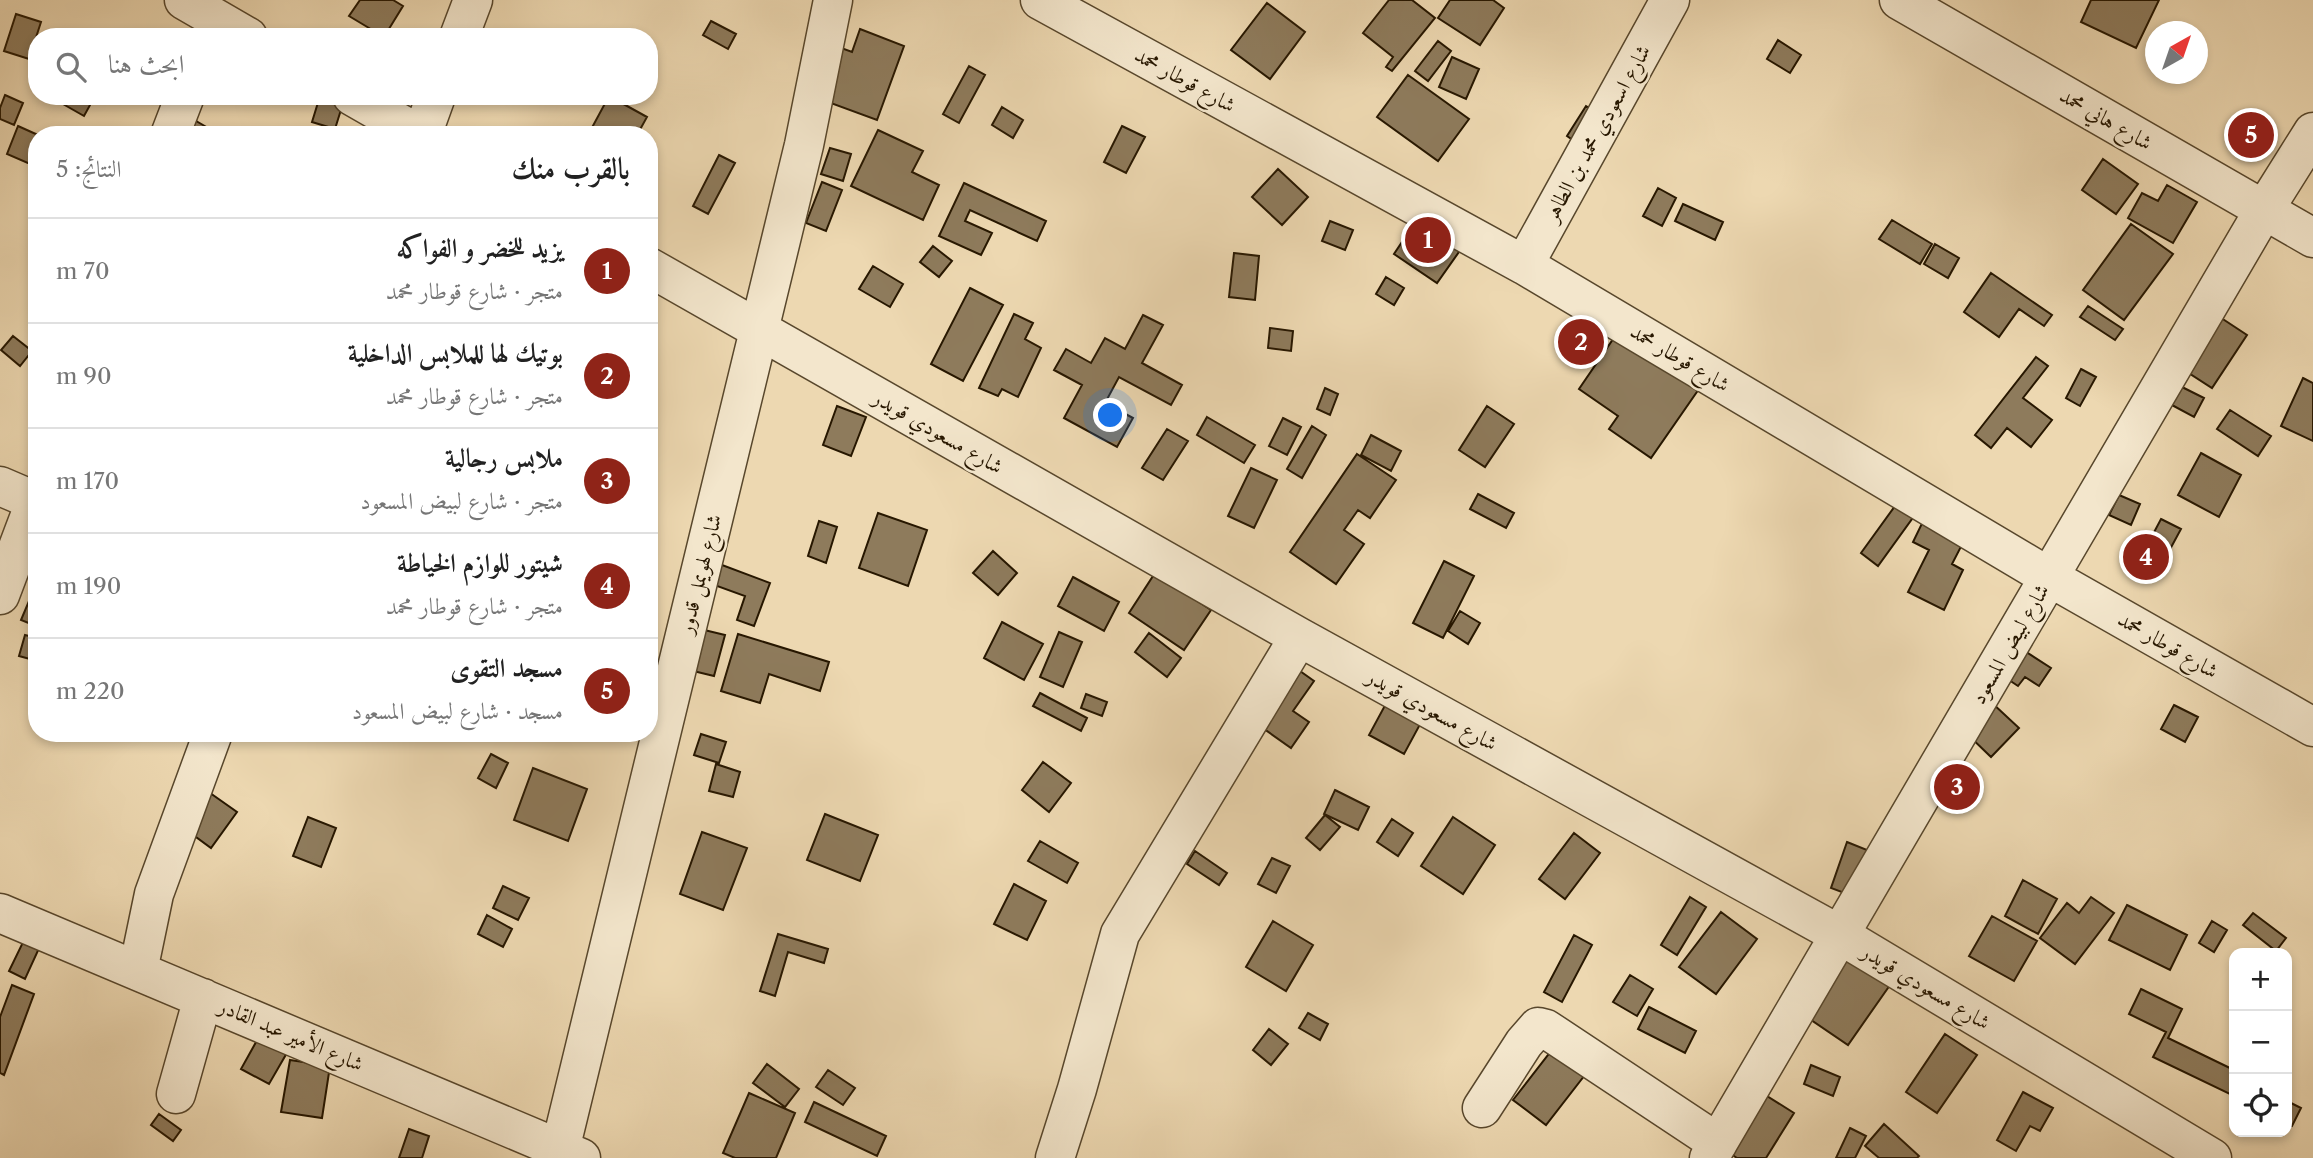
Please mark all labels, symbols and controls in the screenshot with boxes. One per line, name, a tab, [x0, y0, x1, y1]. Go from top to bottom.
north arrow	[2145, 21, 2208, 84]
search box	[28, 28, 658, 105]
street label: شارع اسعودي محمد بن الطاهر	[1537, 40, 1661, 230]
street label: شارع قوطار محمد	[1128, 42, 1240, 123]
icon: search	[52, 48, 90, 86]
text: ابحث هنا	[108, 48, 184, 80]
street label: شارع هاني محمد	[2053, 82, 2157, 160]
pin: 5	[2228, 109, 2274, 161]
text: بالقرب منك	[512, 150, 630, 187]
text: النتائج: 5	[56, 155, 121, 183]
pin: 1	[1405, 214, 1451, 266]
text: يزيد للخضر و الفواكه	[397, 232, 563, 264]
text: 70 m	[56, 257, 109, 285]
text: 1	[602, 257, 612, 285]
text: متجر · شارع قوطار محمد	[386, 277, 563, 305]
pin: 2	[1558, 316, 1604, 368]
street label: شارع قوطار محمد	[1623, 318, 1734, 402]
text: بوتيك لها للملابس الداخلية	[348, 337, 563, 369]
text: 90 m	[56, 362, 112, 390]
text: 2	[600, 362, 614, 390]
text: متجر · شارع قوطار محمد	[386, 382, 563, 410]
street label: شارع مسعودي قويدر	[864, 383, 1007, 484]
your location	[1093, 398, 1127, 432]
text: ملابس رجالية	[445, 442, 563, 474]
text: 170 m	[56, 467, 119, 495]
text: 3	[601, 467, 614, 495]
text: متجر · شارع لبيض المسعود	[360, 487, 563, 515]
street label: شارع لهويمل قدور	[672, 512, 732, 639]
pin: 4	[2123, 531, 2169, 583]
text: شيتور للوازم الخياطة	[397, 547, 563, 579]
text: 190 m	[56, 572, 121, 600]
text: 4	[600, 572, 614, 600]
street label: شارع لبيض المسعود	[1965, 579, 2059, 711]
text: متجر · شارع قوطار محمد	[386, 592, 563, 620]
street label: شارع قوطار محمد	[2111, 606, 2223, 688]
text: مسجد التقوى	[450, 652, 563, 684]
street label: شارع مسعودي قويدر	[1358, 662, 1502, 761]
text: 220 m	[56, 677, 125, 705]
text: 5	[601, 677, 613, 705]
text: مسجد · شارع لبيض المسعود	[352, 697, 563, 725]
pin: 3	[1934, 761, 1980, 813]
street label: شارع مسعودي قويدر	[1853, 937, 1995, 1040]
map controls	[2229, 948, 2292, 1137]
button: +	[2229, 948, 2292, 1011]
street label: شارع الأمير عبد القادر	[211, 990, 368, 1082]
button: −	[2229, 1011, 2292, 1074]
button: locate	[2229, 1074, 2292, 1137]

